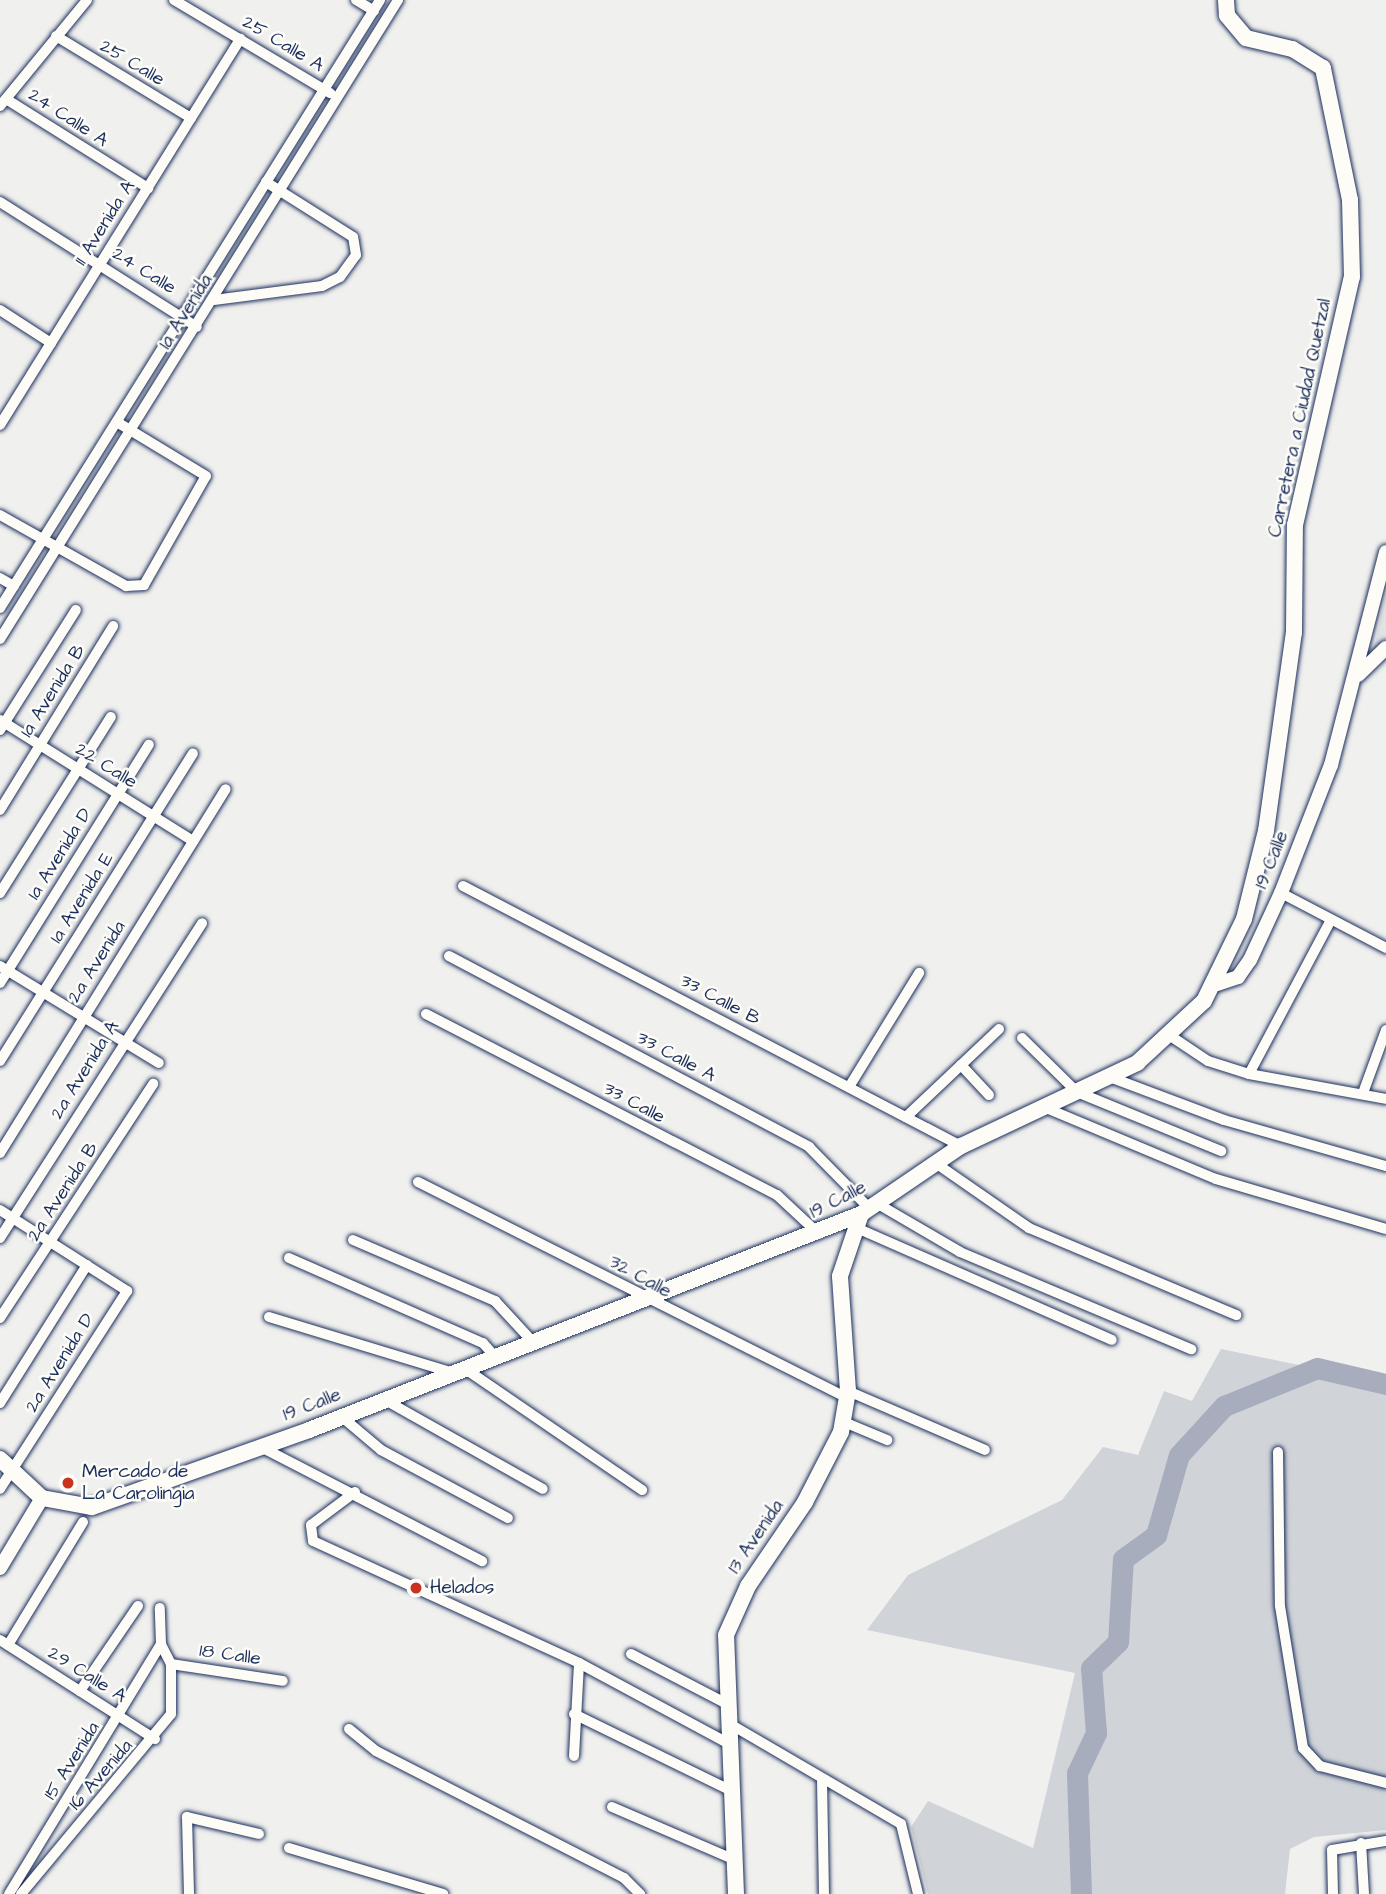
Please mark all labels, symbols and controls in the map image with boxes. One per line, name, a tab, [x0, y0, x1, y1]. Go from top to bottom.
street label: 25 Calle A	[238, 11, 328, 77]
street label: 25 Calle	[96, 35, 168, 91]
street label: 24 Calle A	[24, 84, 112, 152]
street label: 11 Avenida A	[70, 176, 140, 270]
street label: 24 Calle	[108, 243, 180, 299]
street label: 1a Avenida	[154, 270, 218, 354]
street label: Carretera a Ciudad Quetzal	[1264, 297, 1336, 539]
street label: 1a Avenida B	[16, 640, 90, 742]
street label: 22 Calle	[71, 738, 141, 794]
street label: 1a Avenida D	[23, 804, 97, 904]
street label: 19 Calle	[1250, 828, 1294, 892]
street label: 1a Avenida E	[45, 848, 119, 948]
street label: 2a Avenida	[63, 917, 131, 1007]
street label: 33 Calle B	[676, 969, 764, 1031]
street label: 2a Avenida A	[46, 1016, 124, 1124]
street label: 33 Calle A	[633, 1027, 719, 1087]
street label: 33 Calle	[599, 1077, 669, 1129]
street label: 2a Avenida B	[23, 1138, 103, 1246]
street label: 19 Calle	[806, 1176, 870, 1224]
street label: 32 Calle	[605, 1251, 675, 1303]
street label: 2a Avenida D	[21, 1309, 99, 1417]
street label: 19 Calle	[280, 1384, 344, 1426]
place label: Mercado de La Carolingia	[82, 1461, 194, 1505]
marker: Mercado de La Carolingia	[60, 1475, 76, 1491]
street label: 13 Avenida	[723, 1496, 789, 1578]
place label: Helados	[430, 1577, 494, 1599]
marker: Helados	[408, 1580, 424, 1596]
street label: 18 Calle	[198, 1639, 262, 1671]
street label: 29 Calle A	[43, 1642, 131, 1708]
street label: 15 Avenida	[39, 1718, 105, 1804]
street label: 16 Avenida	[64, 1735, 138, 1815]

